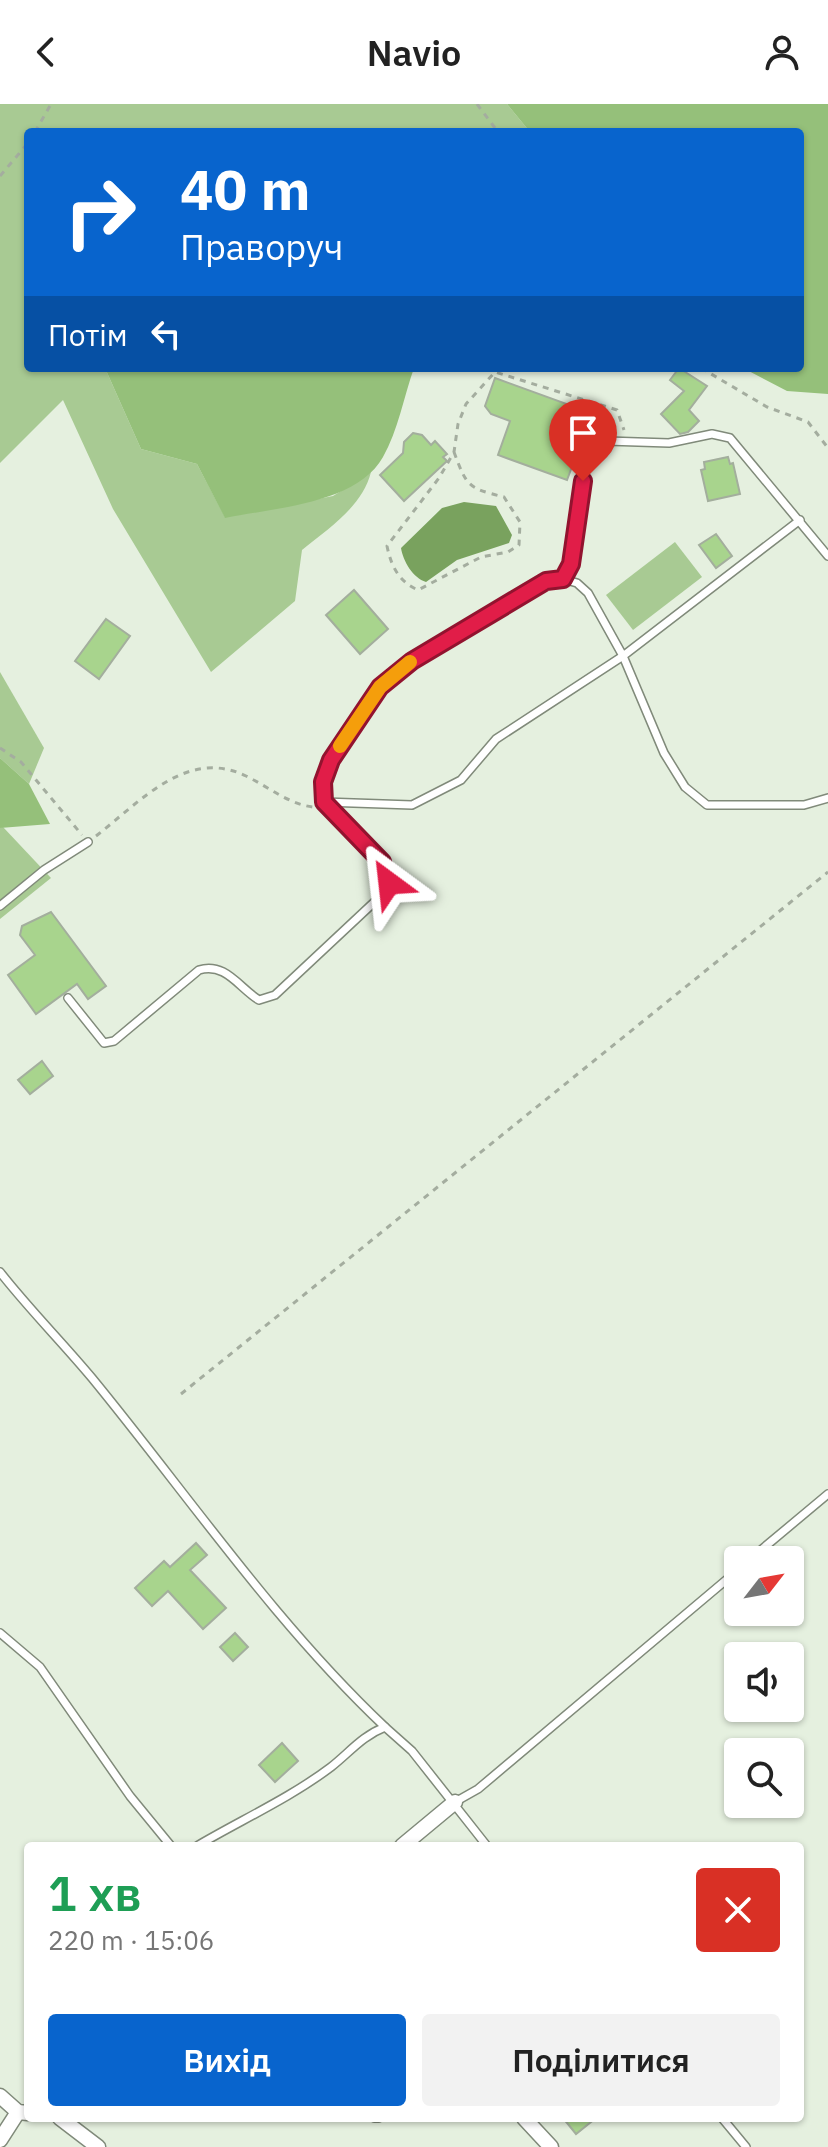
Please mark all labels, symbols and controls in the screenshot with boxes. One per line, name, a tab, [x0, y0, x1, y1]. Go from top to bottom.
text: Navio	[367, 29, 461, 76]
icon: back	[24, 30, 68, 74]
icon: person	[760, 30, 804, 74]
text: 40 m	[180, 153, 310, 225]
icon: right	[48, 160, 152, 264]
text: Праворуч	[180, 223, 343, 270]
icon: left	[144, 312, 188, 356]
text: Потім	[48, 315, 128, 354]
pin	[549, 399, 617, 481]
icon: arrive	[561, 411, 605, 455]
position arrow	[347, 841, 431, 925]
north arrow	[724, 1546, 804, 1626]
map controls	[724, 1546, 804, 1818]
button: sound	[724, 1642, 804, 1722]
button: search	[724, 1738, 804, 1818]
text: 1 хв	[48, 1862, 142, 1924]
button: close	[696, 1868, 780, 1952]
text: 220 m · 15:06	[48, 1923, 214, 1957]
button: Вихід	[48, 2014, 406, 2106]
button: Поділитися	[422, 2014, 780, 2106]

